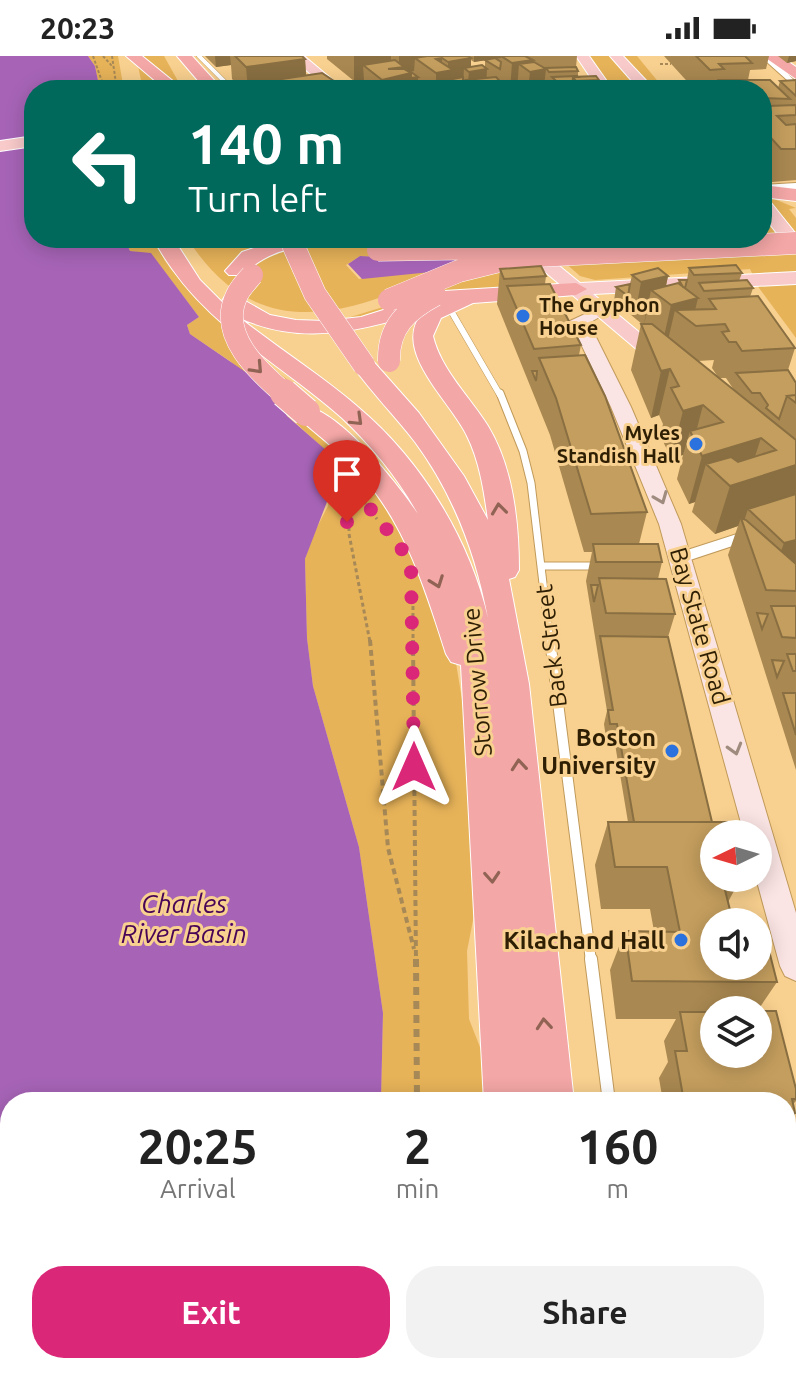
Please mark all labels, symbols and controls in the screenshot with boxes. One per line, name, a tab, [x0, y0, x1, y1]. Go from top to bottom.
text: 20:23	[40, 11, 115, 45]
icon: left	[56, 112, 160, 216]
text: 140 m	[188, 112, 344, 175]
text: Turn left	[188, 178, 327, 219]
place label: The Gryphon House	[539, 293, 660, 339]
marker: The Gryphon House	[514, 307, 532, 325]
one-way arrow	[247, 359, 262, 373]
one-way arrow	[348, 411, 362, 425]
place label: Myles Standish Hall	[557, 421, 680, 467]
marker: Myles Standish Hall	[687, 435, 705, 453]
pin	[313, 440, 381, 522]
icon: arrive	[325, 452, 369, 496]
one-way arrow	[651, 490, 667, 504]
one-way arrow	[491, 502, 508, 516]
street label: Bay State Road	[665, 544, 735, 708]
one-way arrow	[427, 574, 444, 588]
street label: Back Street	[530, 583, 572, 709]
street label: Storrow Drive	[457, 607, 497, 757]
place label: Boston University	[541, 724, 656, 779]
position arrow	[372, 725, 456, 809]
marker: Boston University	[663, 742, 681, 760]
one-way arrow	[726, 742, 742, 756]
one-way arrow	[511, 759, 528, 772]
north arrow	[700, 820, 772, 892]
map controls	[700, 820, 772, 1068]
one-way arrow	[483, 871, 500, 884]
water label: Charles River Basin	[121, 889, 247, 948]
button: sound	[700, 908, 772, 980]
place label: Kilachand Hall	[504, 927, 665, 954]
marker: Kilachand Hall	[672, 931, 690, 949]
button: layers	[700, 996, 772, 1068]
one-way arrow	[535, 1017, 552, 1030]
text: 20:25	[138, 1119, 258, 1173]
text: 2	[404, 1119, 431, 1173]
text: 160	[577, 1119, 658, 1173]
text: Arrival	[160, 1174, 236, 1203]
text: min	[396, 1174, 439, 1203]
text: m	[606, 1174, 629, 1203]
button: Exit	[32, 1266, 390, 1358]
button: Share	[406, 1266, 764, 1358]

